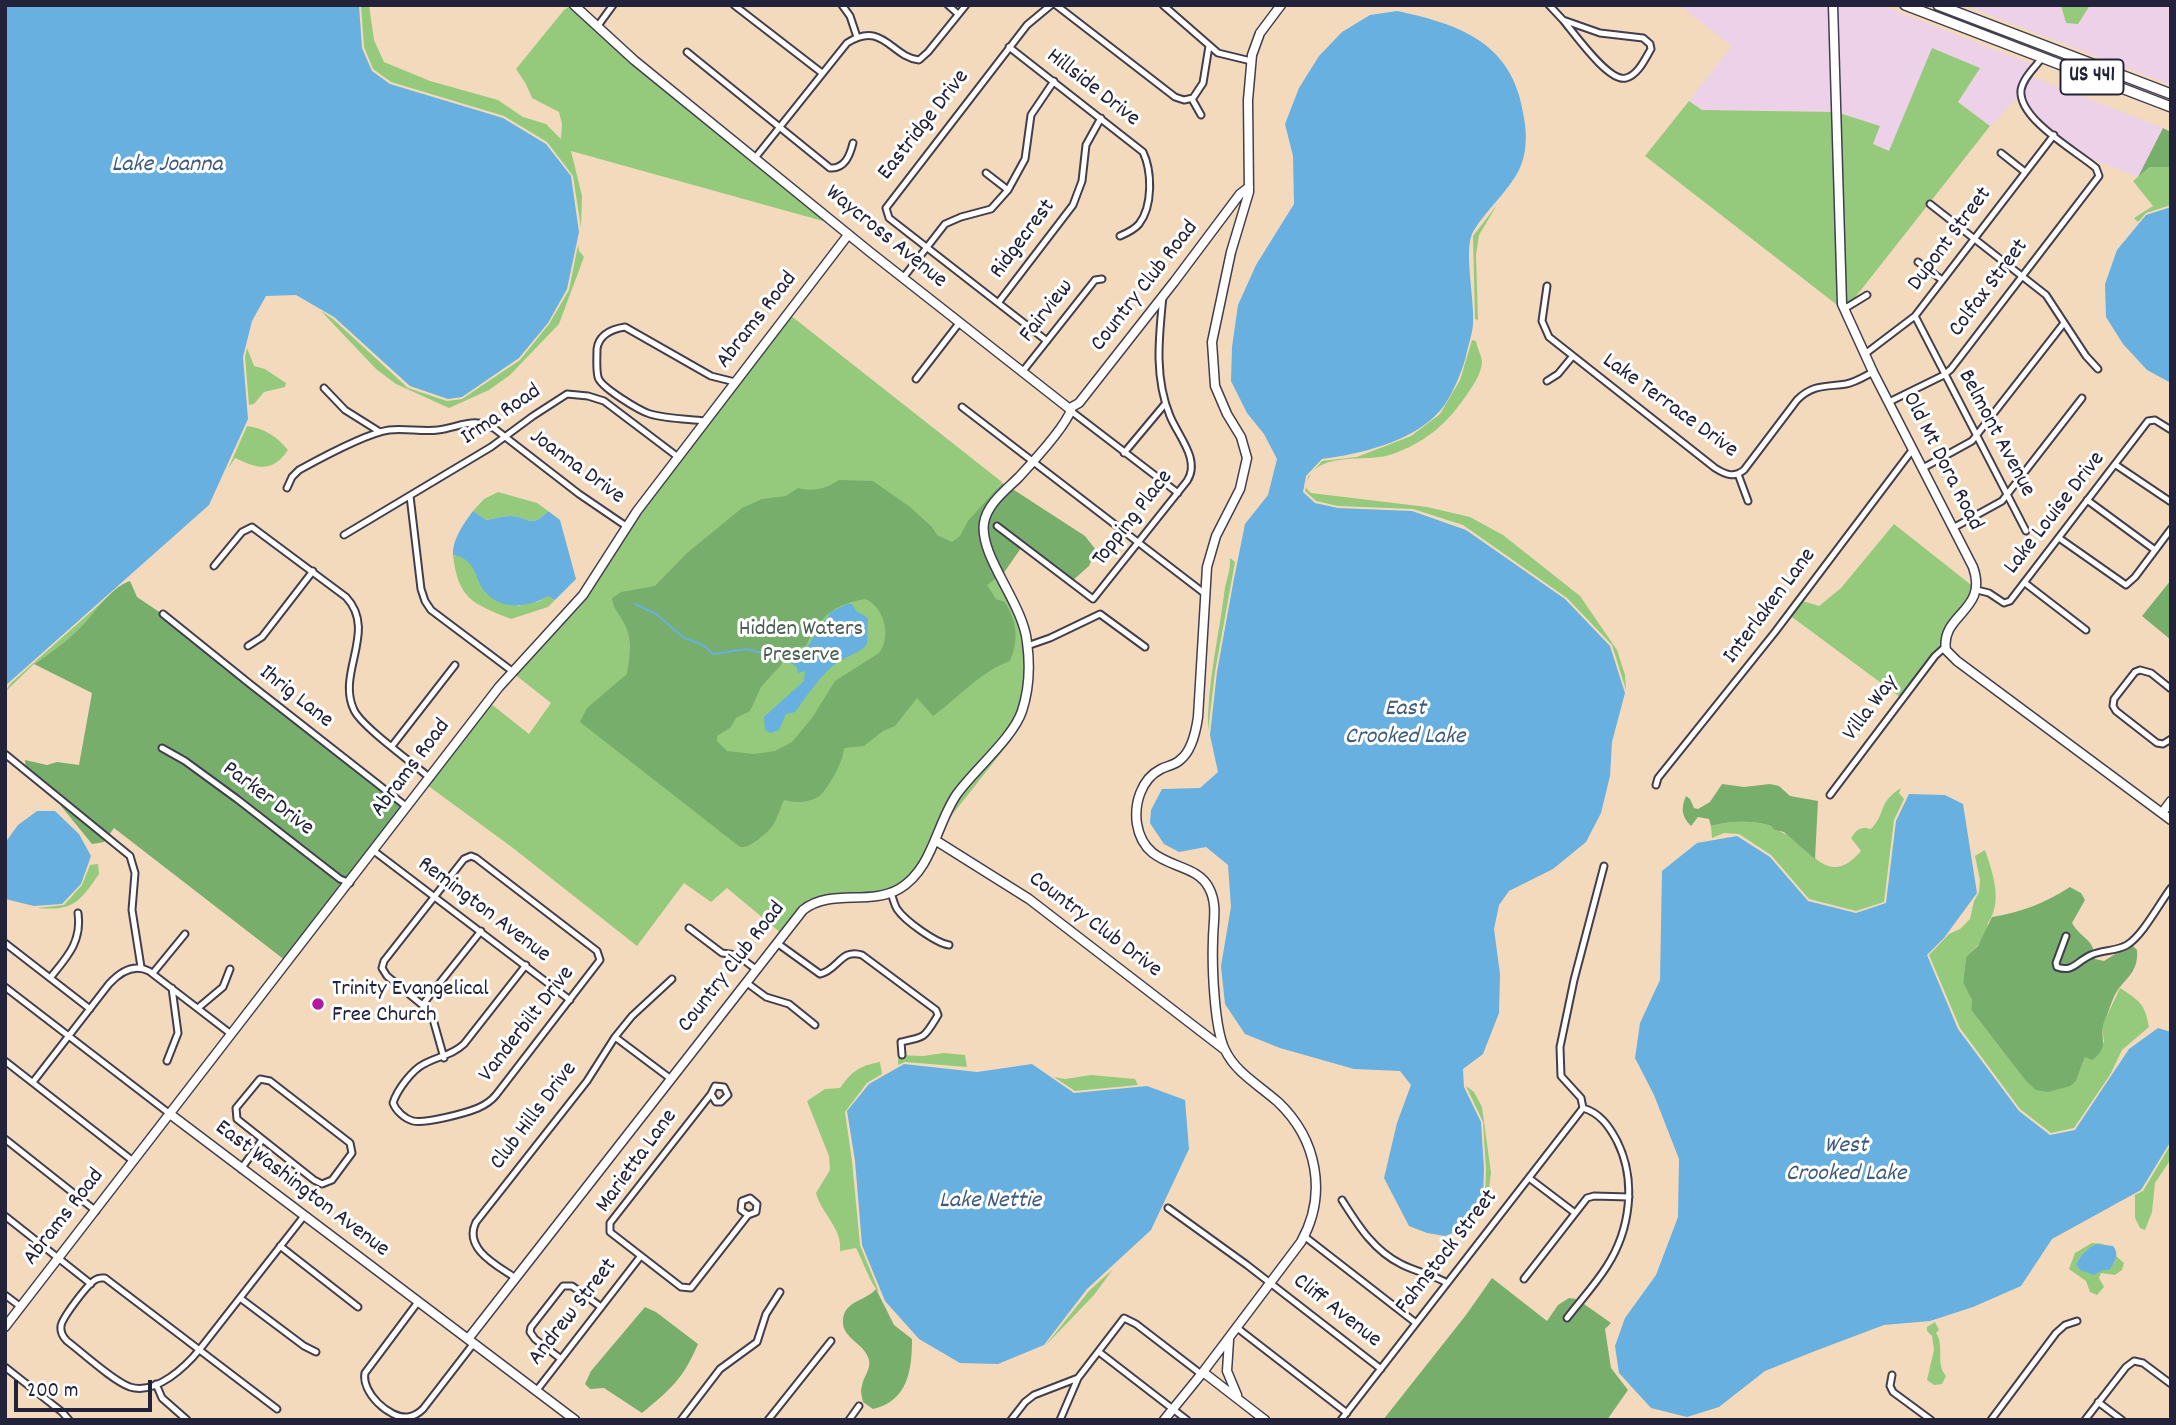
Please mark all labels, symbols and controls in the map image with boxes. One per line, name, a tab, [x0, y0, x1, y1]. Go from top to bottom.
street label: Hillside Drive	[1040, 44, 1144, 134]
road number: US 441	[2060, 60, 2124, 94]
street label: Eastridge Drive	[873, 65, 977, 187]
water label: Lake Joanna	[111, 153, 223, 181]
street label: Waycross Avenue	[818, 180, 952, 296]
street label: Dupont Street	[1903, 183, 1999, 297]
street label: Ridgecrest	[985, 195, 1063, 285]
street label: Country Club Road	[1086, 216, 1206, 358]
street label: Colfax Street	[1944, 235, 2036, 343]
street label: Abrams Road	[712, 267, 804, 375]
street label: Fairview	[1015, 275, 1081, 349]
street label: Lake Terrace Drive	[1596, 348, 1742, 466]
street label: Belmont Avenue	[1950, 366, 2040, 502]
street label: Irma Road	[457, 379, 547, 453]
street label: Old Mt Dora Road	[1894, 388, 1988, 536]
street label: Joanna Drive	[523, 424, 629, 512]
street label: Lake Louise Drive	[2000, 447, 2112, 581]
street label: Topping Place	[1088, 465, 1180, 573]
street label: Interlaken Lane	[1719, 544, 1823, 670]
park label: Hidden Waters Preserve	[739, 617, 863, 671]
street label: Ihrig Lane	[252, 660, 338, 736]
street label: Villa Way	[1838, 671, 1906, 747]
water label: East Crooked Lake	[1345, 697, 1465, 753]
street label: Abrams Road	[366, 715, 458, 823]
street label: Parker Drive	[216, 757, 318, 843]
street label: Remington Avenue	[411, 852, 555, 970]
street label: Country Club Drive	[1022, 867, 1166, 985]
street label: Country Club Road	[673, 897, 793, 1039]
street label: Vanderbilt Drive	[474, 961, 582, 1089]
place label: Trinity Evangelical Free Church	[332, 977, 489, 1031]
marker: Trinity Evangelical Free Church	[310, 996, 326, 1012]
street label: Club Hills Drive	[485, 1058, 585, 1176]
street label: Marietta Lane	[591, 1105, 685, 1219]
street label: East Washington Avenue	[208, 1115, 394, 1265]
water label: West Crooked Lake	[1786, 1134, 1906, 1190]
street label: Abrams Road	[19, 1164, 111, 1272]
street label: Fahnstock Street	[1391, 1185, 1505, 1321]
water label: Lake Nettie	[939, 1189, 1041, 1217]
street label: Andrew Street	[524, 1254, 624, 1372]
street label: Cliff Avenue	[1286, 1269, 1386, 1355]
scale bar	[18, 1366, 156, 1410]
text: 200 m	[27, 1377, 78, 1407]

